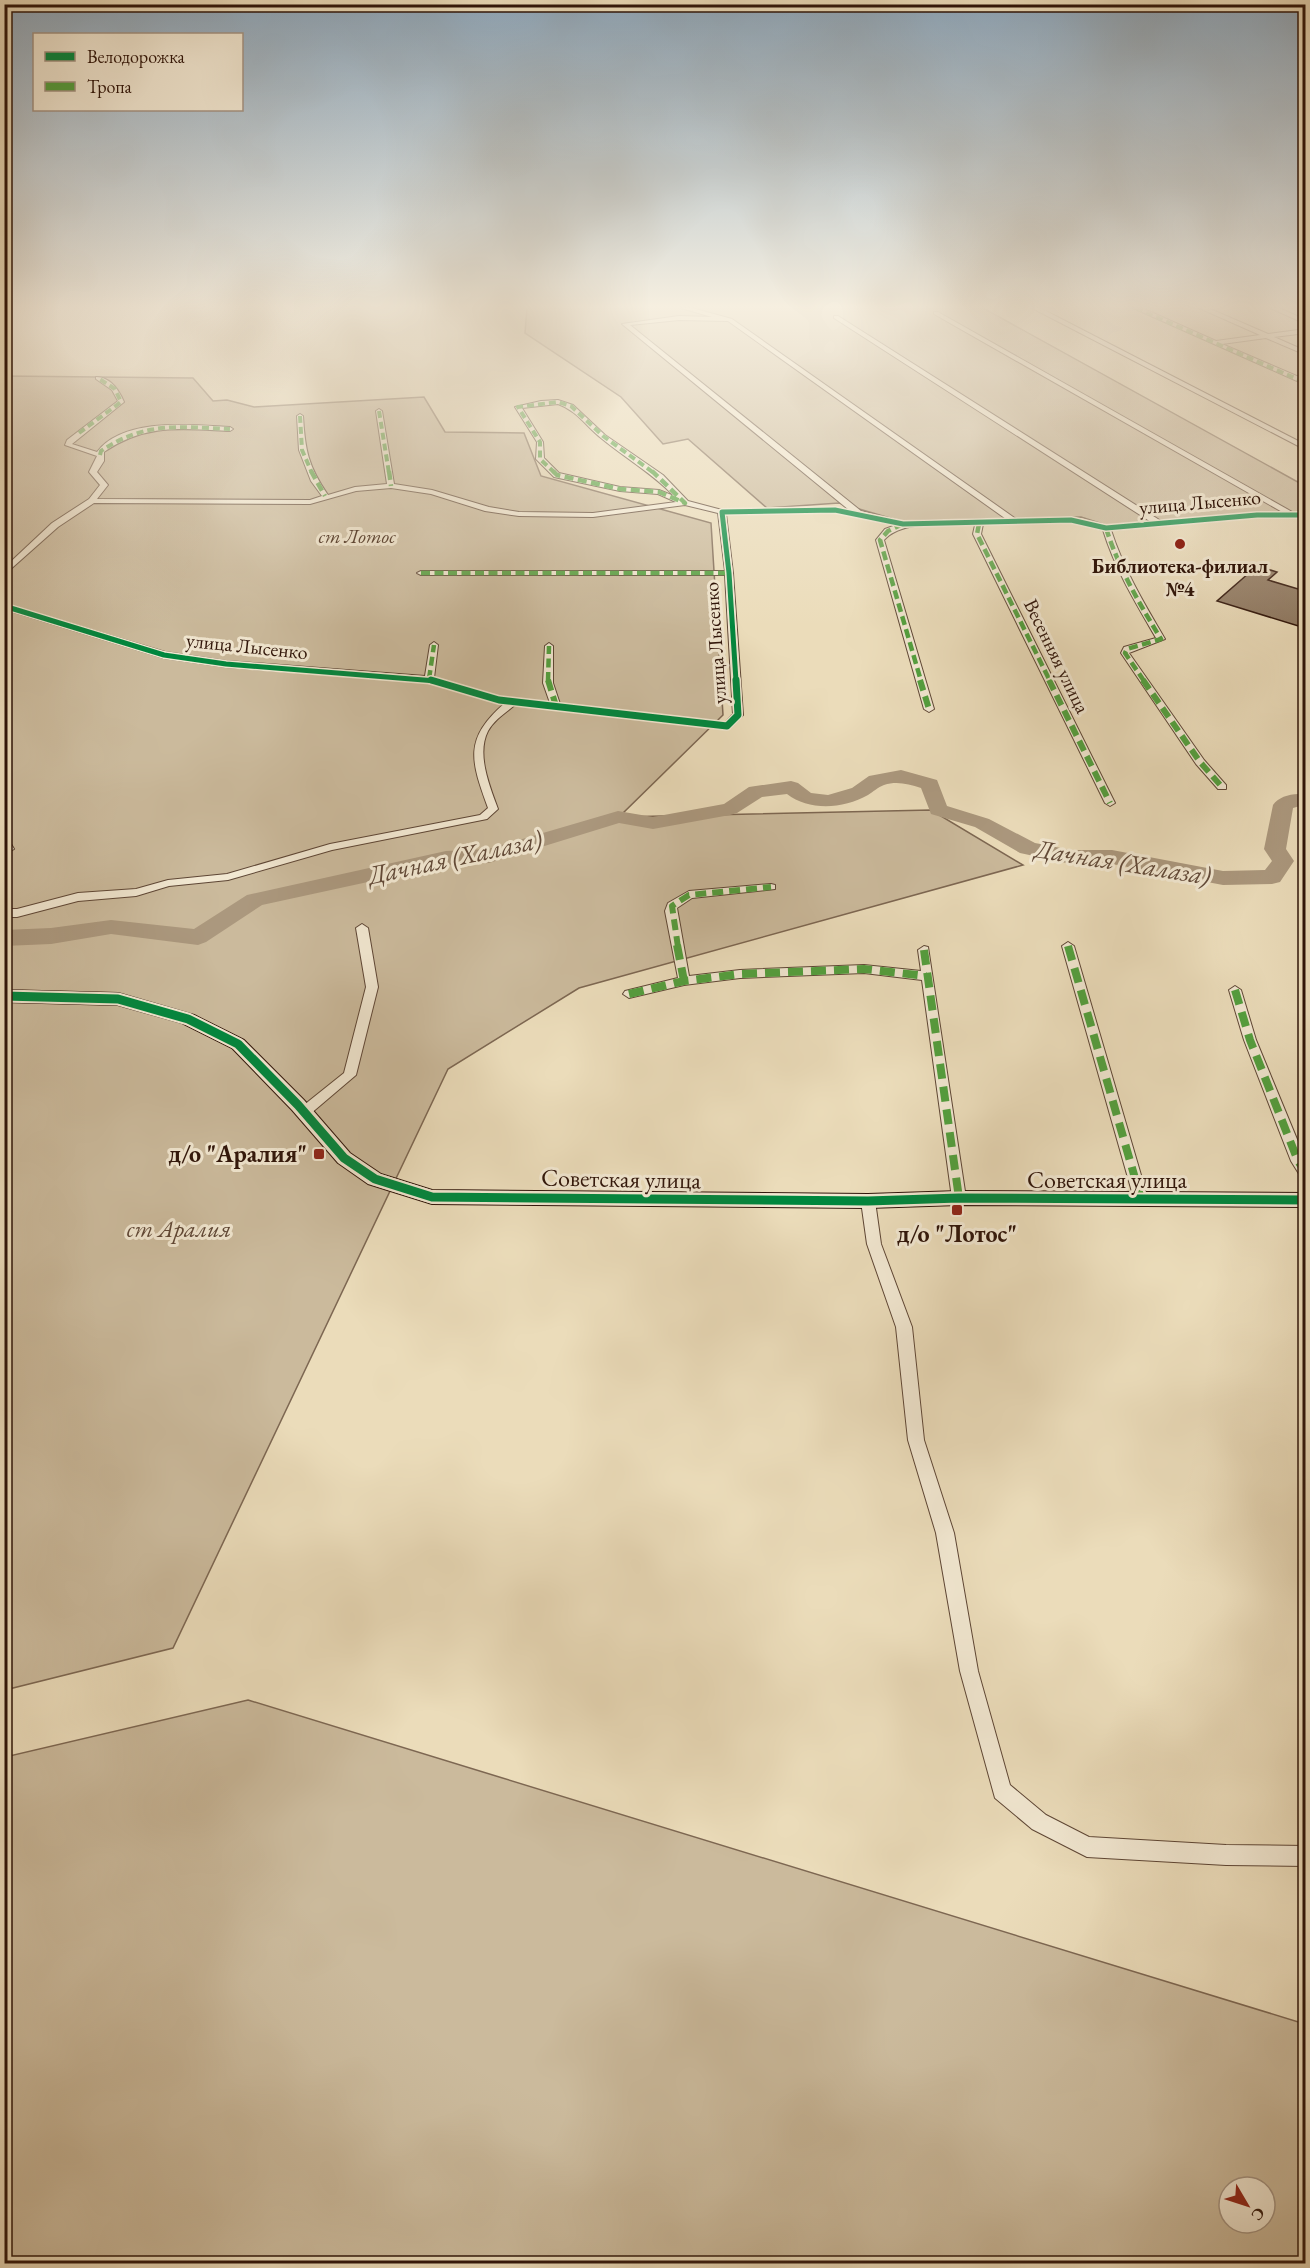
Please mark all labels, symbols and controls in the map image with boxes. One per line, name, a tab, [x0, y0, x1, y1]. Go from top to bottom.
legend	[33, 33, 243, 111]
text: Велодорожка	[87, 45, 186, 68]
text: Тропа	[87, 75, 133, 98]
street label: улица Лысенко	[1138, 484, 1262, 520]
park label: ст Лотос	[319, 523, 396, 549]
marker: Библиотека-филиал №4	[1173, 537, 1187, 551]
place label: Библиотека-филиал №4	[1092, 553, 1268, 602]
street label: улица Лысенко	[698, 581, 732, 705]
street label: Весенняя улица	[1018, 594, 1096, 718]
street label: улица Лысенко	[185, 627, 309, 665]
water label: Дачная (Халаза)	[363, 822, 545, 892]
water label: Дачная (Халаза)	[1031, 831, 1213, 893]
place label: д/о "Аралия"	[169, 1138, 307, 1169]
marker: д/о "Аралия"	[312, 1147, 326, 1161]
street label: Советская улица	[541, 1162, 702, 1195]
street label: Советская улица	[1027, 1164, 1187, 1195]
marker: д/о "Лотос"	[950, 1203, 964, 1217]
park label: ст Аралия	[127, 1213, 231, 1244]
place label: д/о "Лотос"	[897, 1218, 1017, 1249]
north arrow	[1217, 2175, 1277, 2235]
text: С	[1247, 2203, 1270, 2225]

